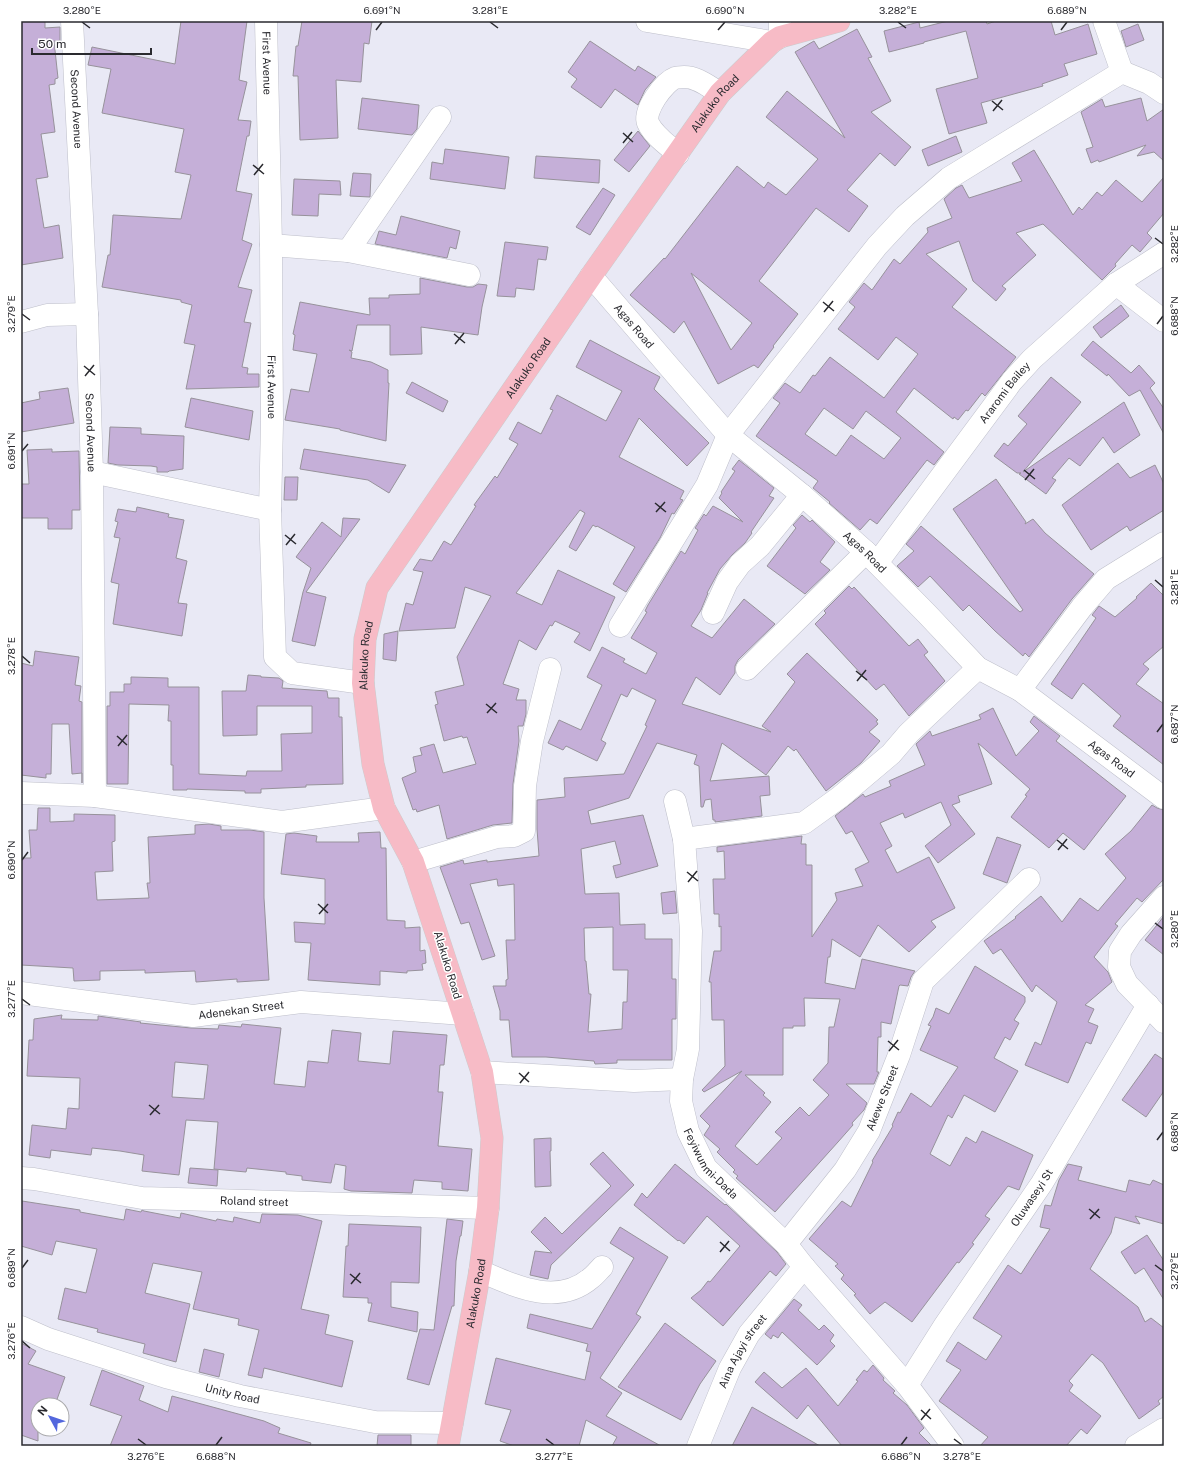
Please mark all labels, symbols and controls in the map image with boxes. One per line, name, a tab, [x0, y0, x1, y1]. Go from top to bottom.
text: 3.280°E	[63, 4, 101, 16]
text: 6.691°N	[363, 4, 401, 16]
text: 3.281°E	[472, 4, 508, 16]
text: 6.690°N	[705, 4, 745, 16]
text: 3.282°E	[879, 4, 917, 16]
text: 6.689°N	[1047, 4, 1087, 16]
scale bar	[32, 30, 151, 56]
street label: First Avenue	[260, 31, 274, 95]
text: 50 m	[38, 37, 66, 51]
street label: Second Avenue	[68, 69, 85, 149]
street label: Alakuko Road	[688, 72, 741, 134]
text: 3.282°E	[1168, 225, 1180, 263]
text: 3.279°E	[5, 295, 17, 333]
text: 6.688°N	[1168, 296, 1180, 336]
street label: Agas Road	[612, 301, 656, 351]
street label: Alakuko Road	[503, 335, 553, 400]
street label: First Avenue	[266, 355, 278, 419]
street label: Araromi Bailey	[977, 359, 1033, 426]
street label: Second Avenue	[84, 393, 98, 472]
text: 6.691°N	[5, 432, 17, 470]
street label: Agas Road	[841, 529, 889, 575]
text: 3.281°E	[1168, 569, 1180, 605]
street label: Alakuko Road	[357, 619, 375, 692]
text: 3.278°E	[5, 637, 17, 675]
text: 6.687°N	[1168, 704, 1180, 744]
street label: Agas Road	[1086, 737, 1137, 780]
text: 6.690°N	[5, 840, 17, 880]
text: 3.280°E	[1168, 910, 1180, 948]
street label: Alakuko Road	[432, 930, 464, 1000]
text: 3.277°E	[5, 980, 17, 1018]
street label: Adenekan Street	[197, 998, 285, 1021]
street label: Akewe Street	[864, 1063, 900, 1132]
text: 6.686°N	[1168, 1112, 1180, 1152]
street label: Feyiwunmi-Dada	[682, 1126, 740, 1201]
street label: Oluwaseyi St	[1008, 1167, 1055, 1229]
street label: Roland street	[220, 1194, 289, 1208]
text: 6.689°N	[5, 1248, 17, 1288]
text: 3.279°E	[1168, 1252, 1180, 1290]
street label: Alakuko Road	[464, 1258, 488, 1329]
street label: Aina Ajayi street	[716, 1312, 769, 1390]
text: 3.276°E	[5, 1322, 17, 1360]
street label: Unity Road	[204, 1381, 261, 1406]
north arrow	[30, 1397, 70, 1437]
text: N	[35, 1403, 50, 1418]
text: 3.276°E	[127, 1450, 165, 1462]
text: 6.688°N	[196, 1450, 236, 1462]
text: 3.277°E	[535, 1450, 573, 1462]
text: 6.686°N	[881, 1450, 921, 1462]
text: 3.278°E	[943, 1450, 981, 1462]

